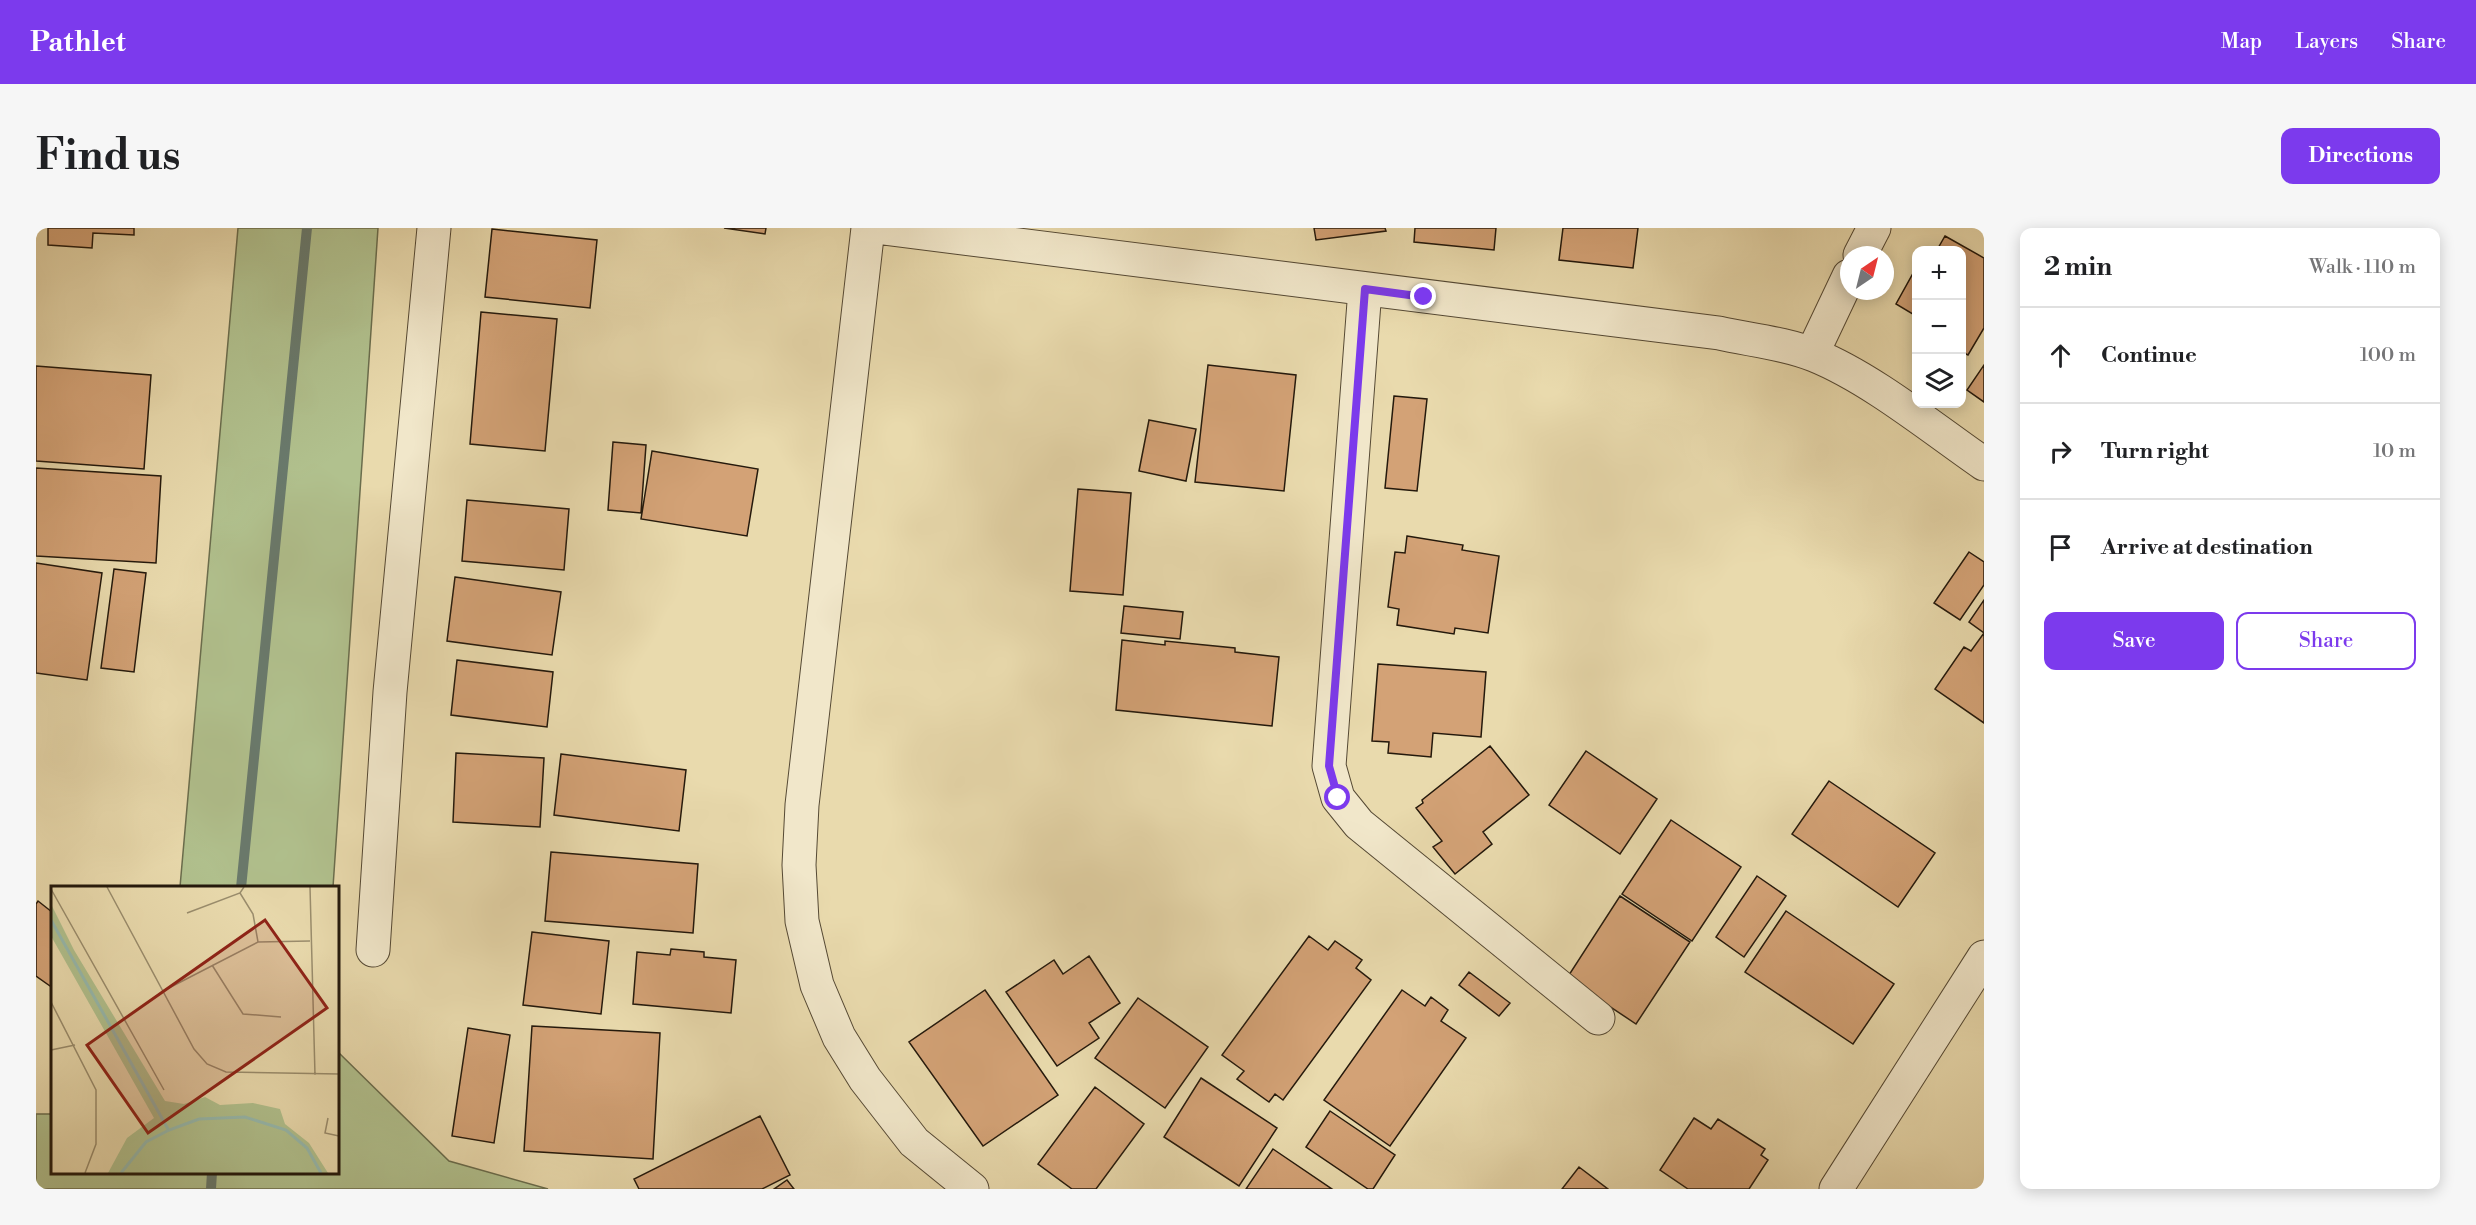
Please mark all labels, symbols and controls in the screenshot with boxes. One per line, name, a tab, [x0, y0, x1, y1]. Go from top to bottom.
text: Pathlet	[30, 25, 126, 60]
text: Map	[2221, 29, 2262, 55]
text: Layers	[2295, 29, 2358, 55]
text: Share	[2391, 29, 2446, 55]
button: Directions	[2281, 128, 2440, 184]
text: Find us	[36, 130, 180, 183]
north arrow	[1840, 246, 1894, 300]
map controls	[1912, 246, 1966, 408]
button: +	[1912, 246, 1966, 300]
text: 2 min	[2044, 251, 2112, 283]
text: Walk · 110 m	[2309, 255, 2416, 280]
route end	[1410, 283, 1436, 309]
button: −	[1912, 300, 1966, 354]
icon: ahead	[2044, 339, 2077, 372]
text: Continue	[2101, 342, 2197, 369]
text: 100 m	[2360, 343, 2416, 368]
button: layers	[1912, 354, 1966, 408]
icon: right	[2044, 435, 2077, 468]
text: Turn right	[2101, 438, 2209, 465]
text: 10 m	[2373, 439, 2416, 464]
icon: arrive	[2044, 531, 2077, 564]
text: Arrive at destination	[2101, 534, 2313, 561]
button: Save	[2044, 612, 2224, 670]
button: Share	[2236, 612, 2416, 670]
route start	[1324, 784, 1350, 810]
inset map	[51, 886, 339, 1174]

